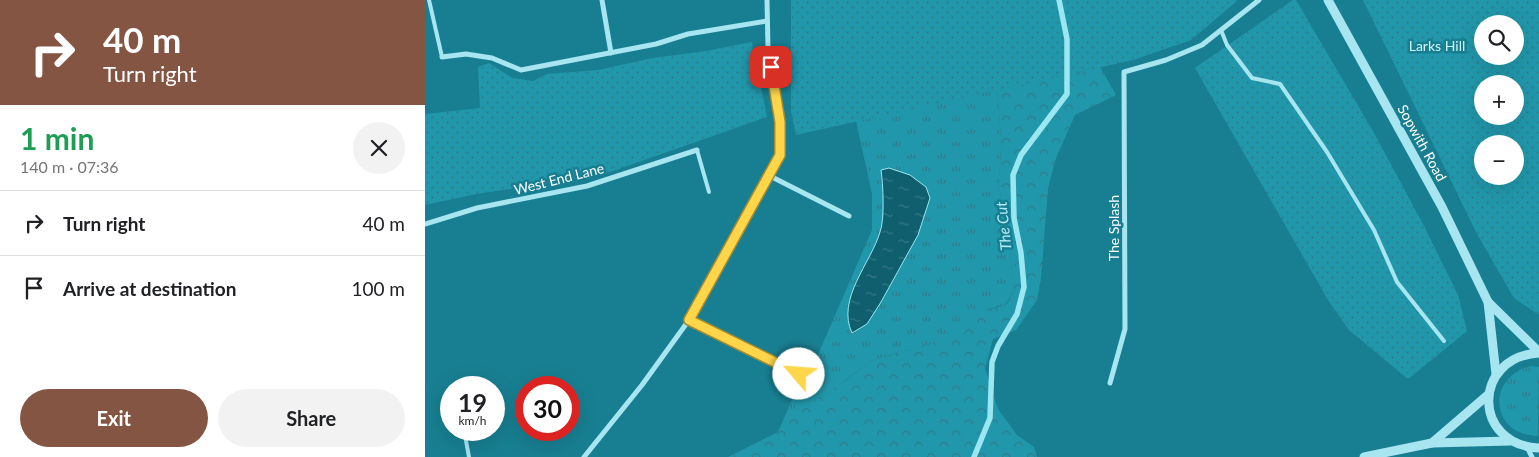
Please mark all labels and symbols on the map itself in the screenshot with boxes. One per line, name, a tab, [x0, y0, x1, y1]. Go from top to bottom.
park label: Larks Hill	[1409, 37, 1465, 54]
pin	[750, 46, 792, 88]
street label: Sopwith Road	[1394, 101, 1450, 184]
street label: West End Lane	[512, 159, 606, 198]
street label: The Splash	[1105, 195, 1122, 261]
water label: The Cut	[991, 200, 1015, 252]
position arrow	[772, 347, 824, 399]
speed limit sign: 30	[515, 376, 580, 441]

